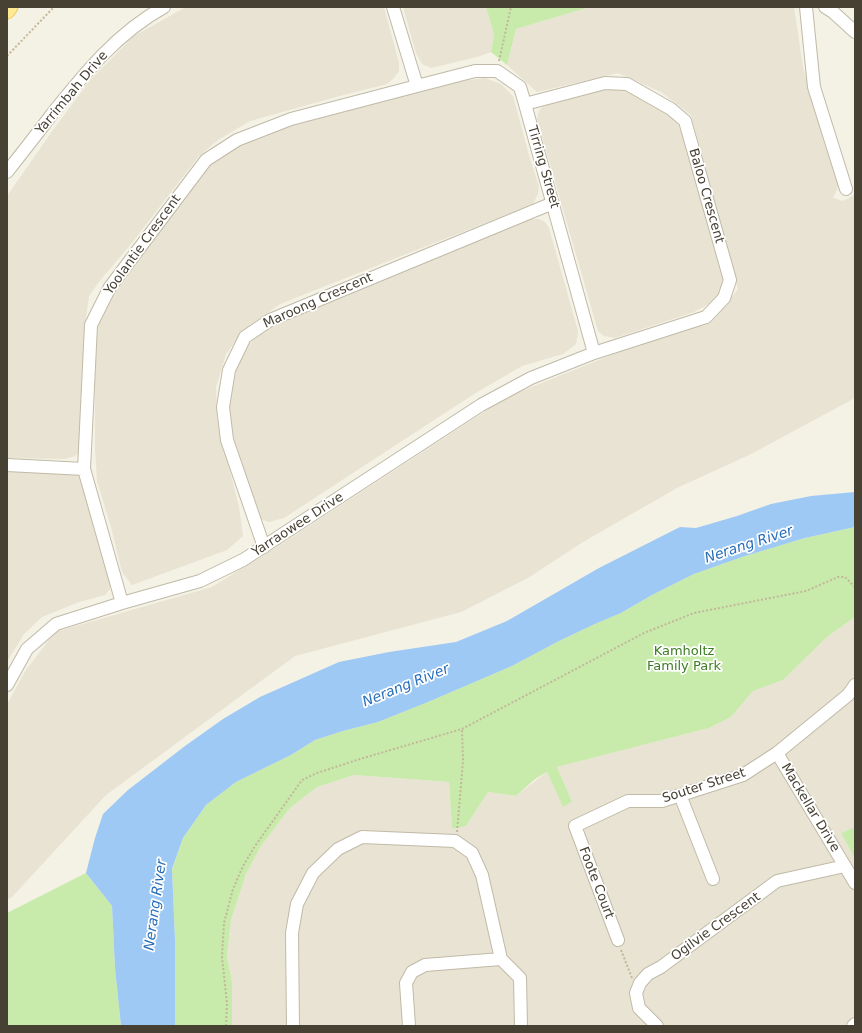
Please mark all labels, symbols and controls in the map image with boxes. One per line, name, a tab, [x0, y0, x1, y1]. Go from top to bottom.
street label: Yarrimbah Drive	[33, 48, 111, 138]
street label: Tirring Street	[524, 124, 562, 210]
street label: Baloo Crescent	[685, 147, 727, 245]
street label: Yoolantie Crescent	[101, 192, 185, 298]
street label: Maroong Crescent	[261, 270, 375, 332]
street label: Yarraowee Drive	[249, 490, 347, 560]
water label: Nerang River	[703, 523, 795, 567]
park label: Kamholtz Family Park	[647, 644, 721, 675]
water label: Nerang River	[360, 661, 452, 711]
street label: Mackellar Drive	[777, 761, 843, 855]
street label: Souter Street	[660, 765, 748, 807]
street label: Foote Court	[575, 845, 617, 921]
water label: Nerang River	[141, 858, 171, 952]
street label: Ogilvie Crescent	[668, 889, 764, 965]

